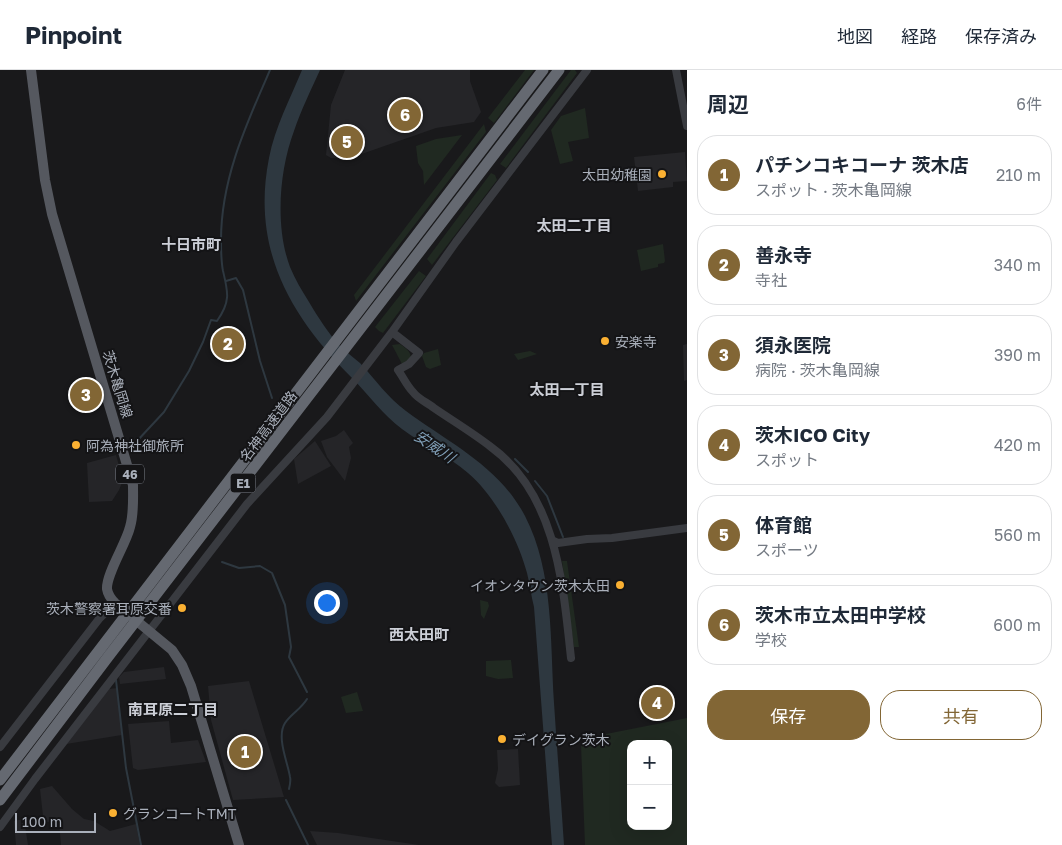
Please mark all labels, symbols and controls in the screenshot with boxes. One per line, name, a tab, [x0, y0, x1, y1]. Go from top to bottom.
text: Pinpoint	[25, 20, 122, 49]
text: 地図	[837, 25, 873, 47]
text: 経路	[901, 25, 937, 47]
text: 保存済み	[965, 25, 1037, 47]
text: 周辺	[707, 91, 749, 117]
text: 6件	[1016, 94, 1042, 114]
pin: 6	[389, 96, 421, 134]
pin: 5	[331, 123, 363, 161]
text: パチンコキコーナ 茨木店	[755, 153, 969, 176]
text: 1	[720, 165, 728, 185]
text: 210 m	[996, 165, 1041, 185]
place label: 太田幼稚園	[582, 166, 652, 183]
marker: 太田幼稚園	[656, 168, 668, 180]
text: スポット · 茨木亀岡線	[755, 180, 912, 200]
district label: 太田二丁目	[536, 216, 612, 234]
district label: 十日市町	[161, 235, 221, 253]
text: 善永寺	[755, 243, 812, 266]
text: 2	[719, 255, 729, 275]
text: 340 m	[994, 255, 1041, 275]
text: 寺社	[755, 270, 787, 290]
pin: 2	[212, 325, 244, 363]
place label: 安楽寺	[615, 333, 657, 350]
text: 須永医院	[755, 333, 831, 356]
marker: 安楽寺	[599, 335, 611, 347]
text: 3	[719, 345, 729, 365]
text: 390 m	[994, 345, 1041, 365]
street label: 茨木亀岡線	[100, 348, 136, 420]
text: 病院 · 茨木亀岡線	[755, 360, 880, 380]
pin: 3	[70, 376, 102, 414]
district label: 太田一丁目	[529, 380, 605, 398]
street label: 名神高速道路	[236, 387, 300, 465]
text: 茨木ICO City	[755, 423, 870, 446]
water label: 安威川	[411, 426, 460, 467]
text: 4	[719, 435, 729, 455]
text: 420 m	[994, 435, 1041, 455]
place label: 阿為神社御旅所	[86, 437, 184, 454]
marker: 阿為神社御旅所	[70, 439, 82, 451]
text: スポット	[755, 450, 819, 470]
road number: 46	[116, 464, 144, 484]
road number: E1	[230, 473, 256, 492]
text: 体育館	[755, 513, 812, 536]
text: 5	[719, 525, 729, 545]
text: 560 m	[994, 525, 1041, 545]
text: スポーツ	[755, 540, 819, 560]
place label: イオンタウン茨木太田	[470, 577, 610, 594]
marker: イオンタウン茨木太田	[614, 579, 626, 591]
your location	[314, 590, 340, 616]
place label: 茨木警察署耳原交番	[46, 600, 172, 617]
marker: 茨木警察署耳原交番	[176, 602, 188, 614]
text: 茨木市立太田中学校	[755, 603, 926, 626]
text: 6	[719, 615, 729, 635]
text: 600 m	[993, 615, 1041, 635]
district label: 西太田町	[389, 625, 449, 643]
text: 学校	[755, 630, 787, 650]
pin: 4	[641, 684, 673, 722]
button: 保存	[707, 690, 870, 740]
button: 共有	[880, 690, 1042, 740]
district label: 南耳原二丁目	[128, 700, 218, 718]
place label: デイグラン茨木	[512, 731, 610, 748]
pin: 1	[229, 733, 261, 771]
marker: デイグラン茨木	[496, 733, 508, 745]
map controls	[627, 740, 672, 830]
button: +	[627, 740, 672, 785]
button: −	[627, 785, 672, 830]
place label: グランコートTMT	[123, 805, 237, 822]
marker: グランコートTMT	[107, 807, 119, 819]
scale bar	[15, 810, 96, 833]
text: 100 m	[22, 813, 62, 830]

